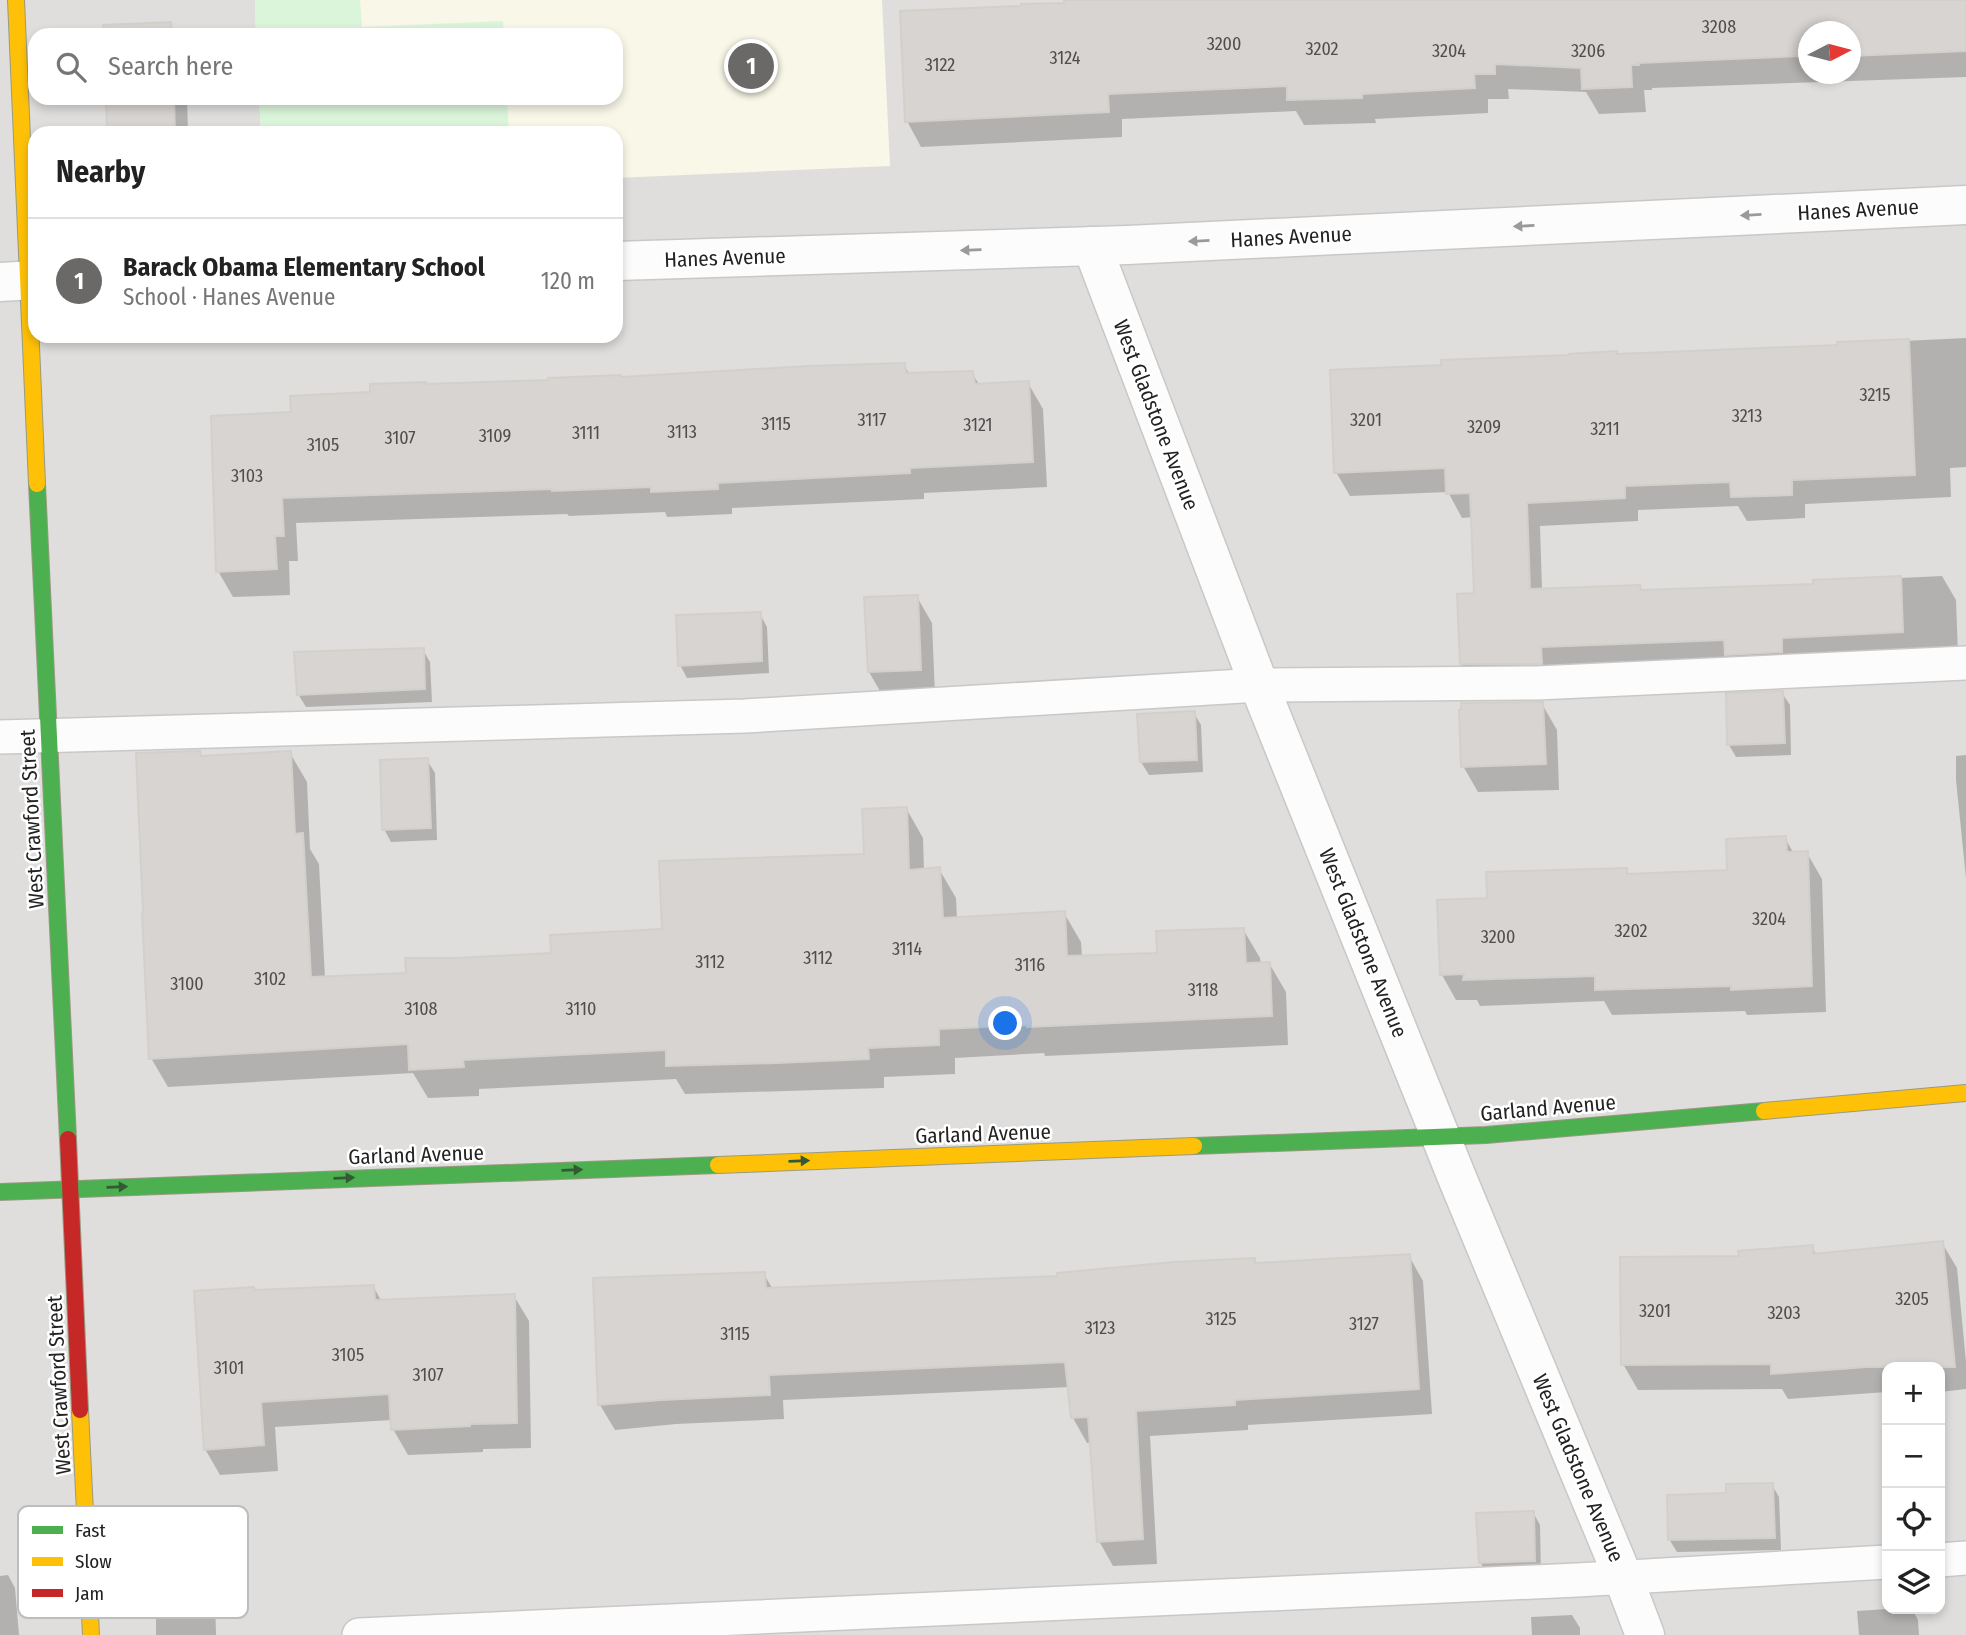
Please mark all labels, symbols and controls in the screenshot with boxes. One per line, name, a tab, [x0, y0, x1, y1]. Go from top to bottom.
house number: 3208	[1702, 16, 1736, 38]
north arrow	[1798, 21, 1861, 84]
search box	[28, 28, 623, 105]
house number: 3200	[1207, 33, 1241, 55]
house number: 3202	[1305, 38, 1339, 60]
pin: 1	[728, 40, 774, 92]
house number: 3204	[1432, 40, 1466, 62]
house number: 3206	[1571, 40, 1605, 62]
house number: 3124	[1050, 47, 1081, 69]
icon: search	[52, 48, 90, 86]
text: Search here	[108, 51, 233, 82]
house number: 3122	[925, 54, 955, 76]
text: Nearby	[56, 154, 145, 190]
street label: Hanes Avenue	[1797, 194, 1919, 226]
one-way arrow	[1740, 210, 1762, 221]
street label: Hanes Avenue	[1230, 221, 1352, 253]
one-way arrow	[1513, 221, 1535, 232]
one-way arrow	[1187, 236, 1209, 247]
street label: Hanes Avenue	[664, 243, 786, 273]
one-way arrow	[960, 244, 982, 256]
text: Barack Obama Elementary School	[123, 252, 485, 283]
text: 1	[74, 267, 84, 295]
text: 120 m	[541, 267, 595, 295]
text: School · Hanes Avenue	[123, 283, 335, 311]
street label: West Gladstone Avenue	[1108, 316, 1204, 514]
house number: 3215	[1860, 384, 1890, 406]
house number: 3213	[1732, 405, 1762, 427]
house number: 3117	[858, 409, 886, 431]
house number: 3201	[1350, 409, 1382, 431]
house number: 3115	[761, 413, 791, 435]
house number: 3121	[963, 414, 993, 436]
house number: 3209	[1467, 416, 1501, 438]
house number: 3211	[1590, 418, 1620, 440]
house number: 3113	[667, 421, 697, 443]
house number: 3111	[572, 422, 600, 444]
house number: 3109	[479, 425, 511, 447]
house number: 3107	[384, 427, 416, 449]
house number: 3105	[307, 434, 339, 456]
house number: 3103	[231, 465, 263, 487]
street label: West Crawford Street	[14, 729, 50, 909]
street label: West Gladstone Avenue	[1313, 845, 1413, 1041]
house number: 3204	[1752, 908, 1786, 930]
house number: 3202	[1614, 920, 1648, 942]
house number: 3200	[1481, 926, 1515, 948]
house number: 3114	[892, 938, 922, 960]
house number: 3112	[803, 947, 833, 969]
house number: 3112	[695, 951, 725, 973]
house number: 3116	[1015, 954, 1045, 976]
house number: 3102	[254, 968, 286, 990]
house number: 3100	[170, 973, 204, 995]
house number: 3118	[1188, 979, 1218, 1001]
house number: 3108	[404, 998, 438, 1020]
house number: 3110	[566, 998, 596, 1020]
your location	[988, 1006, 1022, 1040]
street label: Garland Avenue	[1479, 1089, 1617, 1127]
street label: Garland Avenue	[915, 1119, 1051, 1149]
street label: Garland Avenue	[348, 1140, 484, 1170]
one-way arrow	[788, 1156, 810, 1167]
one-way arrow	[561, 1164, 583, 1175]
one-way arrow	[334, 1173, 356, 1184]
one-way arrow	[106, 1181, 128, 1192]
house number: 3205	[1895, 1288, 1929, 1310]
street label: West Crawford Street	[41, 1295, 77, 1475]
house number: 3201	[1639, 1300, 1671, 1322]
house number: 3203	[1767, 1302, 1801, 1324]
house number: 3125	[1206, 1308, 1236, 1330]
house number: 3127	[1349, 1313, 1379, 1335]
house number: 3123	[1085, 1317, 1115, 1339]
house number: 3115	[720, 1323, 750, 1345]
house number: 3105	[332, 1344, 364, 1366]
house number: 3101	[214, 1357, 244, 1379]
map controls	[1882, 1362, 1945, 1614]
button: +	[1882, 1362, 1945, 1425]
house number: 3107	[412, 1364, 444, 1386]
street label: West Gladstone Avenue	[1527, 1370, 1629, 1566]
button: −	[1882, 1425, 1945, 1488]
button: locate	[1882, 1488, 1945, 1551]
legend	[18, 1506, 248, 1618]
text: Fast	[75, 1519, 106, 1542]
text: Slow	[75, 1550, 112, 1573]
button: layers	[1882, 1551, 1945, 1614]
text: Jam	[75, 1582, 104, 1605]

